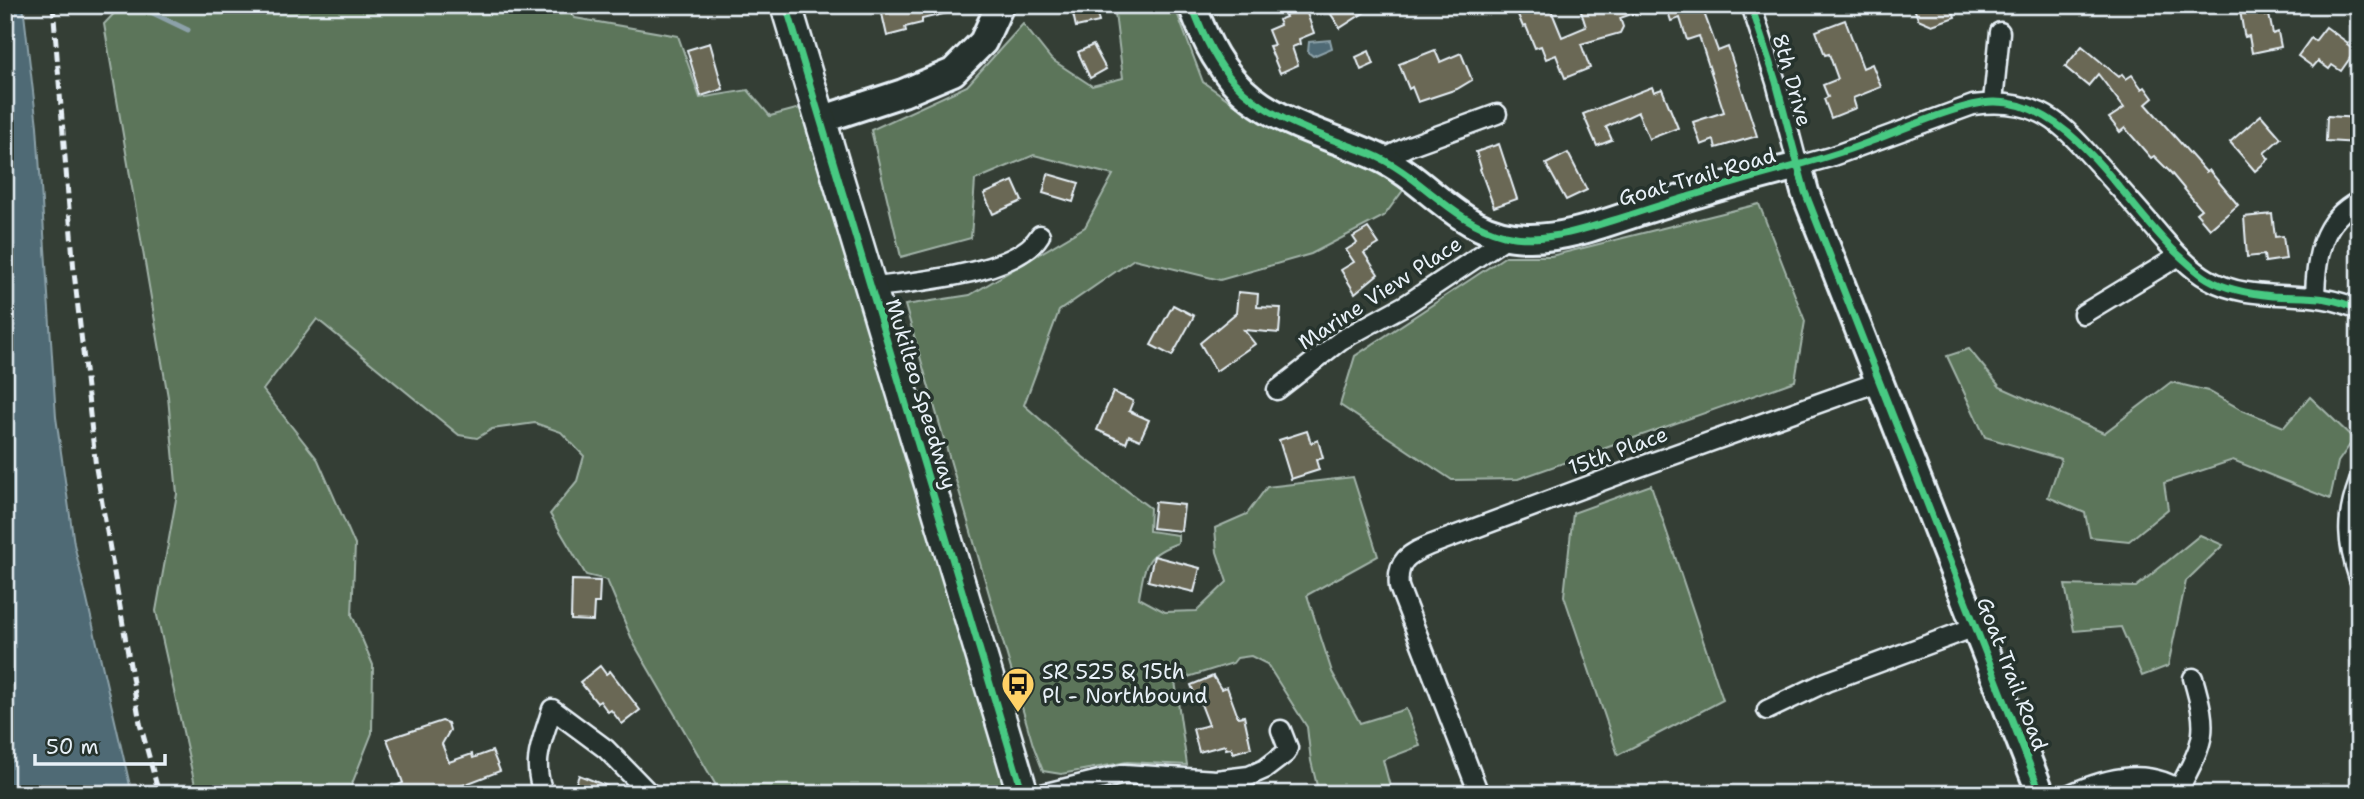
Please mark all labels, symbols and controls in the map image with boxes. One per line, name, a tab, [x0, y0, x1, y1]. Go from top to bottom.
street label: 8th Drive	[1765, 30, 1819, 130]
street label: Goat Trail Road	[1615, 141, 1779, 213]
street label: Marine View Place	[1293, 230, 1467, 356]
street label: Mukilteo Speedway	[879, 295, 963, 493]
street label: 15th Place	[1564, 420, 1672, 482]
street label: Goat Trail Road	[1970, 593, 2054, 755]
place label: SR 525 & 15th Pl - Northbound	[1042, 658, 1208, 710]
bus stop icon: SR 525 & 15th Pl - Northbound	[999, 665, 1037, 714]
scale bar	[35, 722, 164, 766]
text: 50 m	[46, 733, 99, 761]

